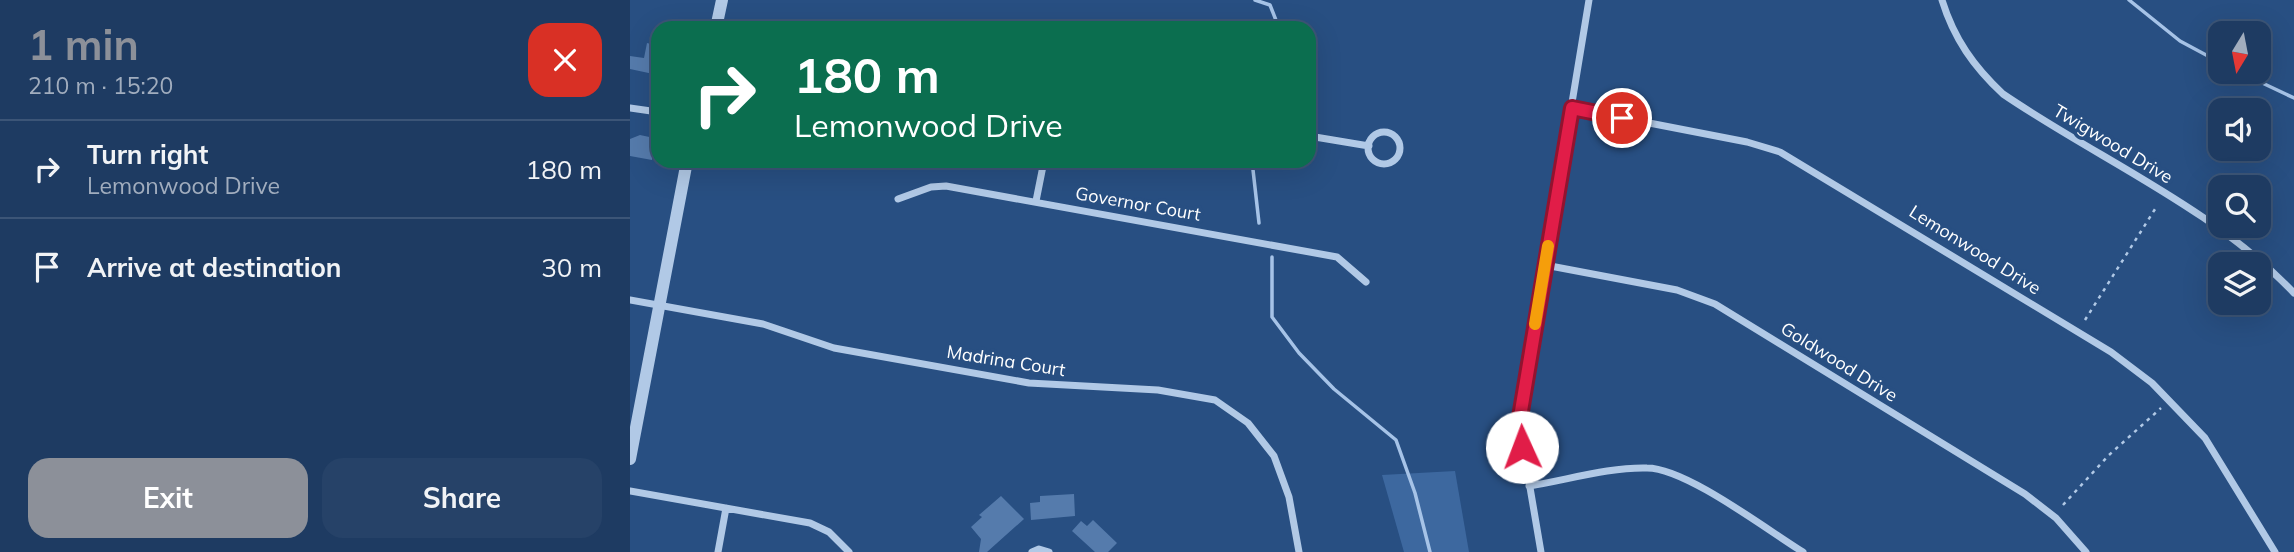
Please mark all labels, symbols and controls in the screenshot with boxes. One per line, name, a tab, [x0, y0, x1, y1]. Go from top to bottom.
text: 1 min	[28, 18, 139, 71]
north arrow	[2208, 21, 2272, 84]
map controls	[2208, 21, 2271, 315]
button: close	[528, 23, 602, 97]
text: 180 m	[794, 44, 940, 105]
icon: right	[679, 49, 770, 140]
text: 210 m · 15:20	[28, 71, 173, 100]
pin	[1592, 88, 1652, 148]
button: sound	[2208, 98, 2271, 161]
icon: arrive	[1603, 99, 1641, 137]
street label: Twigwood Drive	[2049, 99, 2177, 188]
text: Lemonwood Drive	[794, 105, 1063, 145]
text: Turn right	[87, 138, 208, 171]
icon: right	[28, 150, 66, 188]
text: 180 m	[526, 153, 602, 186]
text: Lemonwood Drive	[87, 171, 280, 200]
button: search	[2208, 175, 2271, 238]
street label: Governor Court	[1074, 181, 1203, 226]
street label: Lemonwood Drive	[1905, 200, 2045, 299]
icon: arrive	[28, 248, 66, 286]
text: Arrive at destination	[87, 251, 342, 284]
text: 30 m	[541, 251, 602, 284]
button: layers	[2208, 252, 2271, 315]
street label: Goldwood Drive	[1777, 316, 1902, 407]
street label: Madrina Court	[945, 340, 1067, 381]
position arrow	[1485, 410, 1559, 484]
button: Exit	[28, 458, 308, 538]
button: Share	[322, 458, 602, 538]

